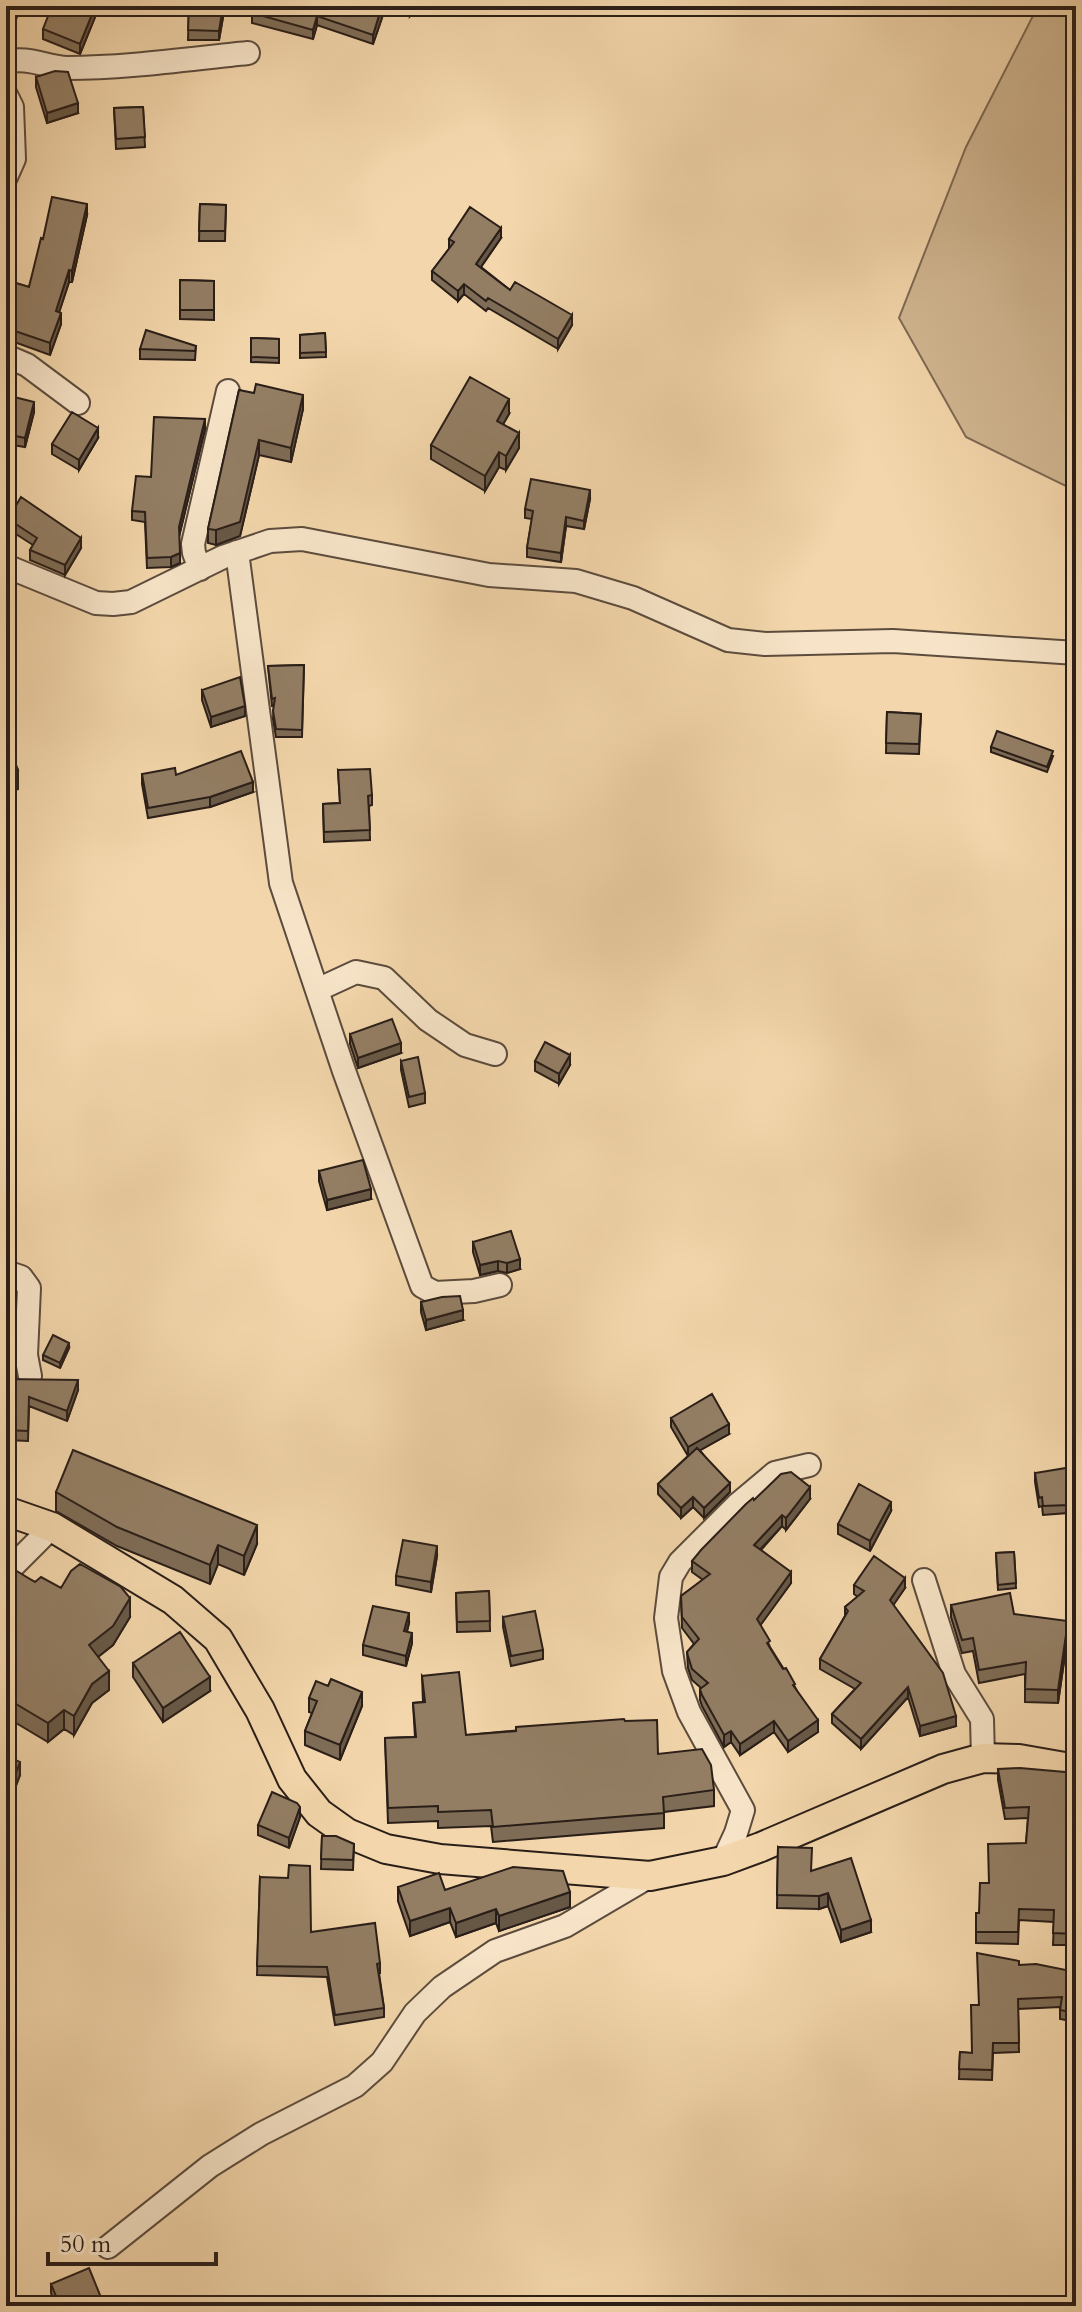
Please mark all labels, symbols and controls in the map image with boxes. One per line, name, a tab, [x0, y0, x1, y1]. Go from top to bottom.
scale bar	[48, 2216, 216, 2266]
text: 50 m	[60, 2228, 112, 2261]

